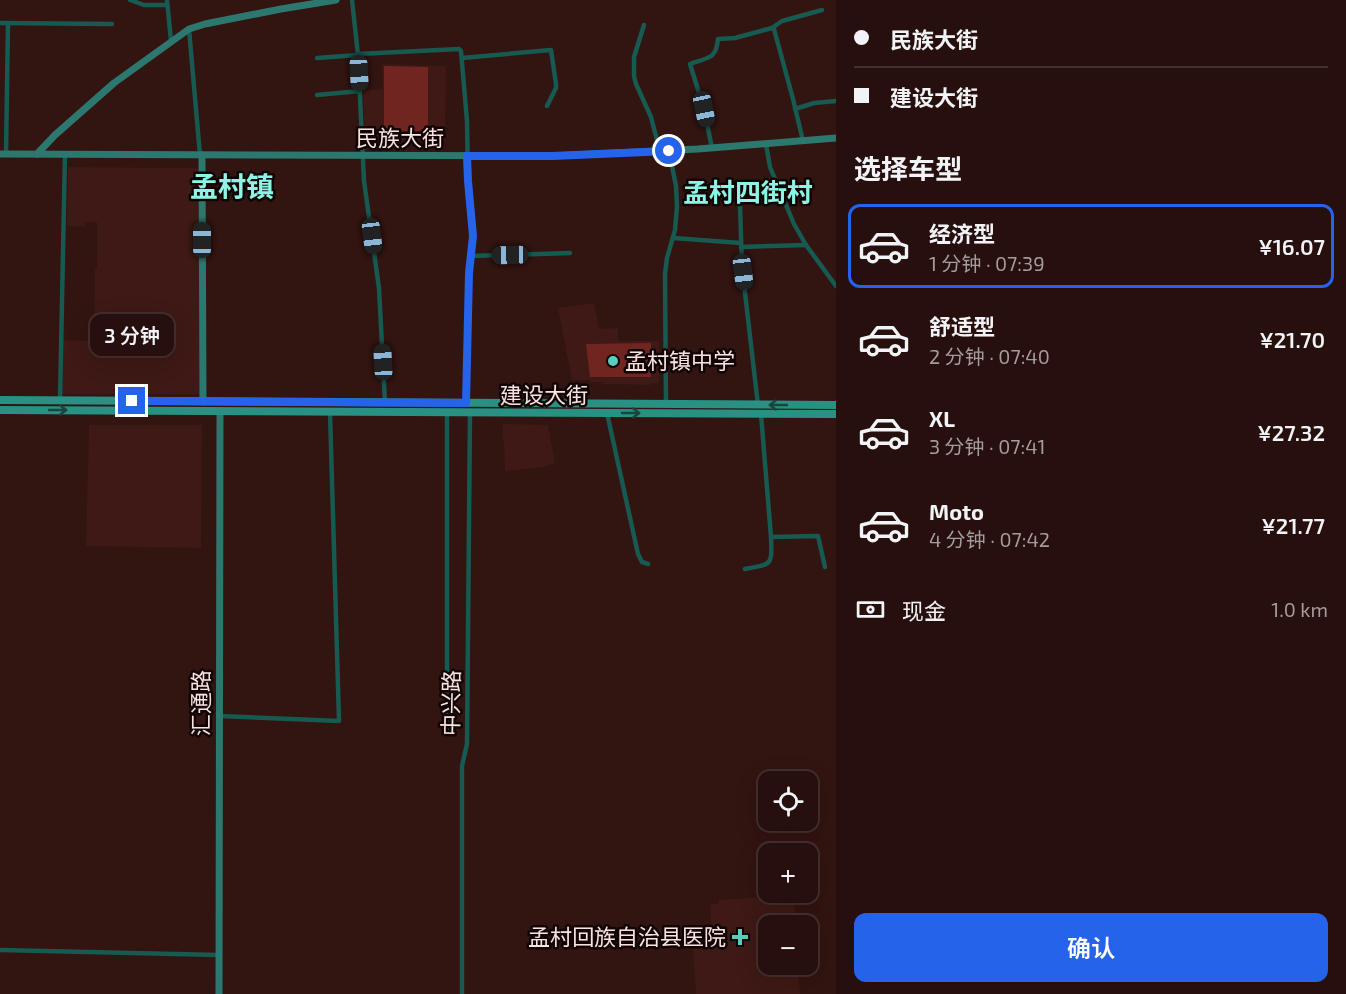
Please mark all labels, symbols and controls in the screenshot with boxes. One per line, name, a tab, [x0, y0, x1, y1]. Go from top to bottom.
text: 民族大街	[890, 26, 978, 52]
car	[349, 55, 369, 91]
text: 建设大街	[890, 84, 978, 110]
car	[691, 90, 717, 128]
street label: 民族大街	[356, 124, 444, 150]
route start	[655, 137, 682, 164]
text: 选择车型	[854, 152, 962, 184]
district label: 孟村镇	[190, 169, 274, 203]
district label: 孟村四街村	[683, 176, 813, 207]
car	[361, 217, 383, 255]
icon: car	[857, 219, 911, 273]
text: 经济型	[929, 220, 995, 246]
car	[193, 222, 211, 258]
text: ¥16.07	[1258, 233, 1325, 259]
car	[492, 246, 528, 264]
text: 1 分钟 · 07:39	[929, 251, 1045, 275]
car	[732, 253, 754, 291]
icon: car	[857, 312, 911, 366]
text: 舒适型	[929, 313, 995, 339]
callout: 3 分钟	[90, 314, 174, 356]
text: 3 分钟	[104, 323, 160, 347]
text: ¥21.70	[1259, 326, 1325, 352]
car	[373, 344, 393, 380]
text: 2 分钟 · 07:40	[929, 344, 1050, 368]
place label: 孟村镇中学	[625, 347, 735, 373]
marker: 孟村镇中学	[606, 354, 620, 368]
street label: 建设大街	[500, 381, 588, 407]
route end	[118, 387, 145, 414]
one-way arrow	[768, 399, 788, 411]
one-way arrow	[48, 404, 68, 416]
icon: car	[857, 405, 911, 459]
text: XL	[929, 405, 955, 431]
one-way arrow	[621, 407, 641, 419]
text: ¥27.32	[1257, 419, 1325, 445]
text: 3 分钟 · 07:41	[929, 434, 1046, 458]
icon: car	[857, 498, 911, 552]
text: Moto	[929, 498, 984, 524]
text: ¥21.77	[1262, 512, 1325, 538]
text: 4 分钟 · 07:42	[929, 527, 1050, 551]
icon: cash	[854, 593, 887, 626]
text: 现金	[902, 597, 946, 623]
text: 1.0 km	[1271, 597, 1328, 621]
street label: 汇通路	[187, 670, 213, 736]
street label: 中兴路	[436, 670, 464, 736]
map controls	[758, 771, 818, 975]
button: locate	[758, 771, 818, 831]
button: +	[758, 843, 818, 903]
button: 确认	[854, 913, 1328, 982]
button: −	[758, 915, 818, 975]
place label: 孟村回族自治县医院	[528, 923, 726, 949]
marker: 孟村回族自治县医院	[731, 928, 749, 946]

